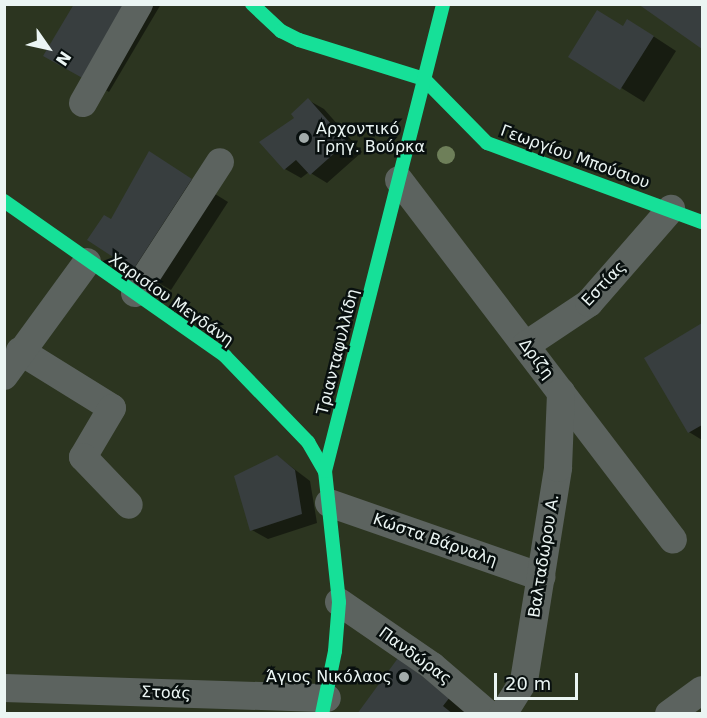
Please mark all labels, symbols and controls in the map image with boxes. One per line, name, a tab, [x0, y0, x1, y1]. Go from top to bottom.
north arrow	[18, 18, 78, 78]
text: N	[52, 47, 75, 69]
place label: Αρχοντικό Γρηγ. Βούρκα	[316, 119, 425, 157]
street label: Γεωργίου Μπούσιου	[498, 121, 652, 193]
marker: Αρχοντικό Γρηγ. Βούρκα	[297, 131, 311, 145]
street label: Χαρισίου Μεγδάνη	[105, 250, 237, 350]
street label: Εστίας	[578, 257, 630, 311]
street label: Τριανταφυλλίδη	[313, 287, 363, 417]
street label: Δρίζη	[515, 335, 557, 383]
street label: Βαλταδώρου Α.	[525, 493, 563, 619]
street label: Κώστα Βάρναλη	[370, 510, 500, 570]
street label: Πανδώρας	[375, 623, 455, 689]
scale bar	[497, 661, 581, 699]
place label: Άγιος Νικόλαος	[266, 667, 392, 687]
marker: Άγιος Νικόλαος	[397, 670, 411, 684]
text: 20 m	[505, 673, 551, 694]
street label: Στοάς	[141, 683, 191, 703]

